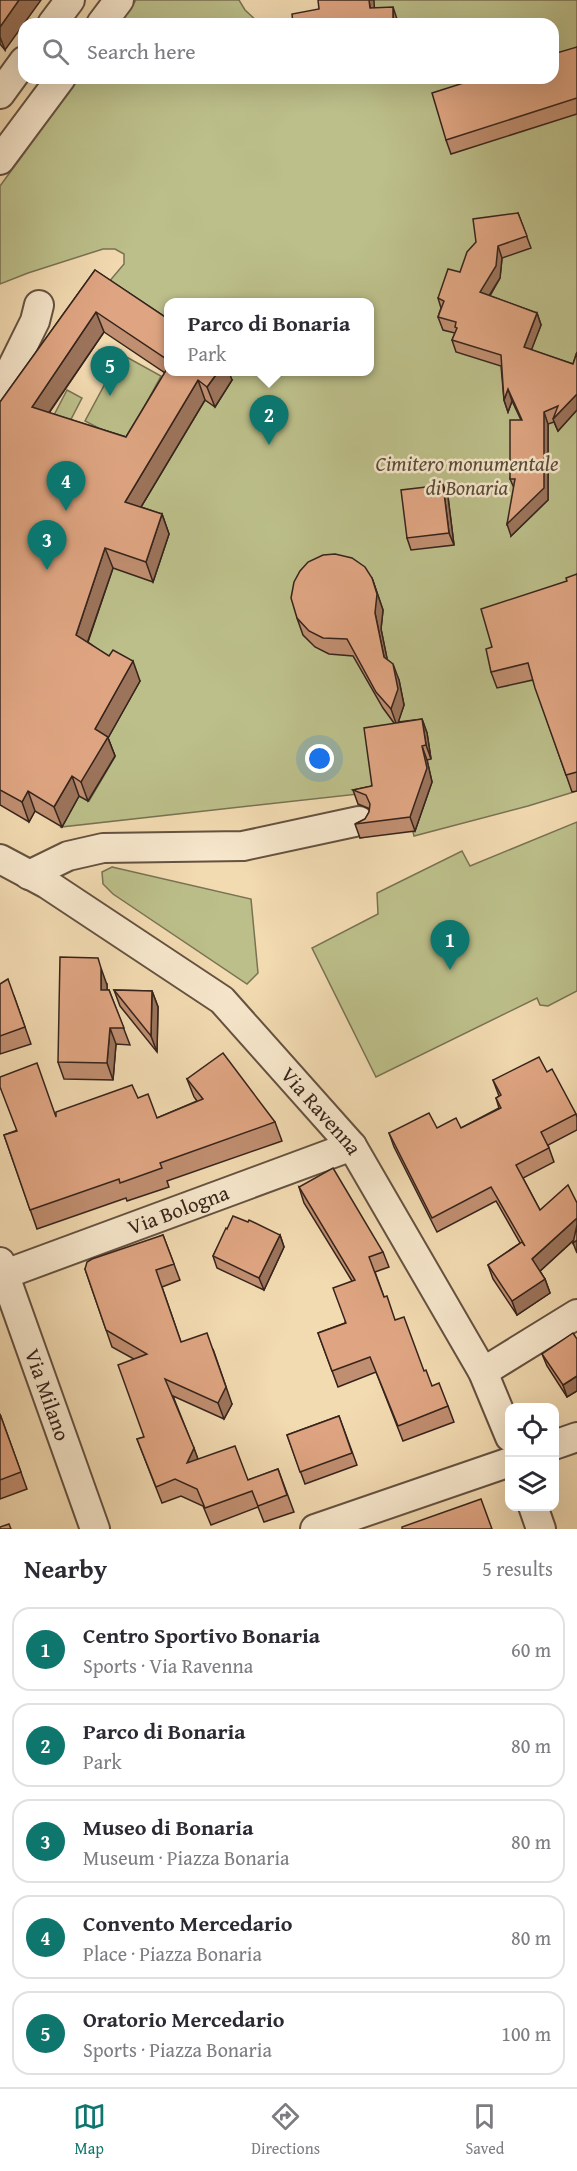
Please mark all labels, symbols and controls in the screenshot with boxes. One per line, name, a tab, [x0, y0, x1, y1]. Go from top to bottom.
search box	[18, 18, 559, 84]
icon: search	[39, 35, 72, 68]
text: Search here	[87, 35, 196, 67]
popup	[164, 298, 374, 376]
text: Parco di Bonaria	[188, 307, 350, 339]
text: Park	[188, 339, 226, 368]
pin: 5	[90, 346, 130, 396]
pin: 2	[250, 396, 288, 445]
park label: Cimitero monumentale di Bonaria	[376, 448, 558, 503]
pin: 4	[46, 462, 86, 511]
pin: 3	[28, 520, 66, 570]
your location	[305, 744, 334, 773]
pin: 1	[430, 920, 470, 970]
street label: Via Ravenna	[273, 1060, 370, 1160]
street label: Via Bologna	[123, 1177, 233, 1243]
street label: Via Milano	[17, 1344, 78, 1445]
map controls	[505, 1403, 559, 1511]
button: locate	[505, 1403, 559, 1457]
button: layers	[505, 1457, 559, 1511]
text: Nearby	[24, 1549, 107, 1588]
text: 5 results	[482, 1554, 553, 1583]
text: Centro Sportivo Bonaria	[83, 1619, 320, 1651]
text: 1	[40, 1635, 51, 1664]
text: 60 m	[511, 1635, 551, 1664]
text: Sports · Via Ravenna	[83, 1651, 253, 1680]
text: Parco di Bonaria	[83, 1715, 246, 1747]
text: 2	[40, 1731, 51, 1760]
text: 80 m	[511, 1731, 551, 1760]
text: Park	[83, 1747, 122, 1776]
text: Museo di Bonaria	[83, 1811, 253, 1843]
text: 3	[40, 1827, 51, 1856]
text: 80 m	[511, 1827, 551, 1856]
text: Museum · Piazza Bonaria	[83, 1843, 290, 1872]
text: Convento Mercedario	[83, 1907, 293, 1939]
text: 4	[40, 1923, 51, 1952]
text: 80 m	[511, 1923, 551, 1952]
text: Place · Piazza Bonaria	[83, 1939, 262, 1968]
text: Oratorio Mercedario	[83, 2003, 285, 2035]
text: 5	[40, 2019, 51, 2048]
text: 100 m	[501, 2019, 551, 2048]
text: Sports · Piazza Bonaria	[83, 2035, 272, 2064]
tab: Map	[73, 2100, 106, 2160]
tab: Directions	[251, 2100, 320, 2160]
tab: Saved	[465, 2100, 504, 2160]

